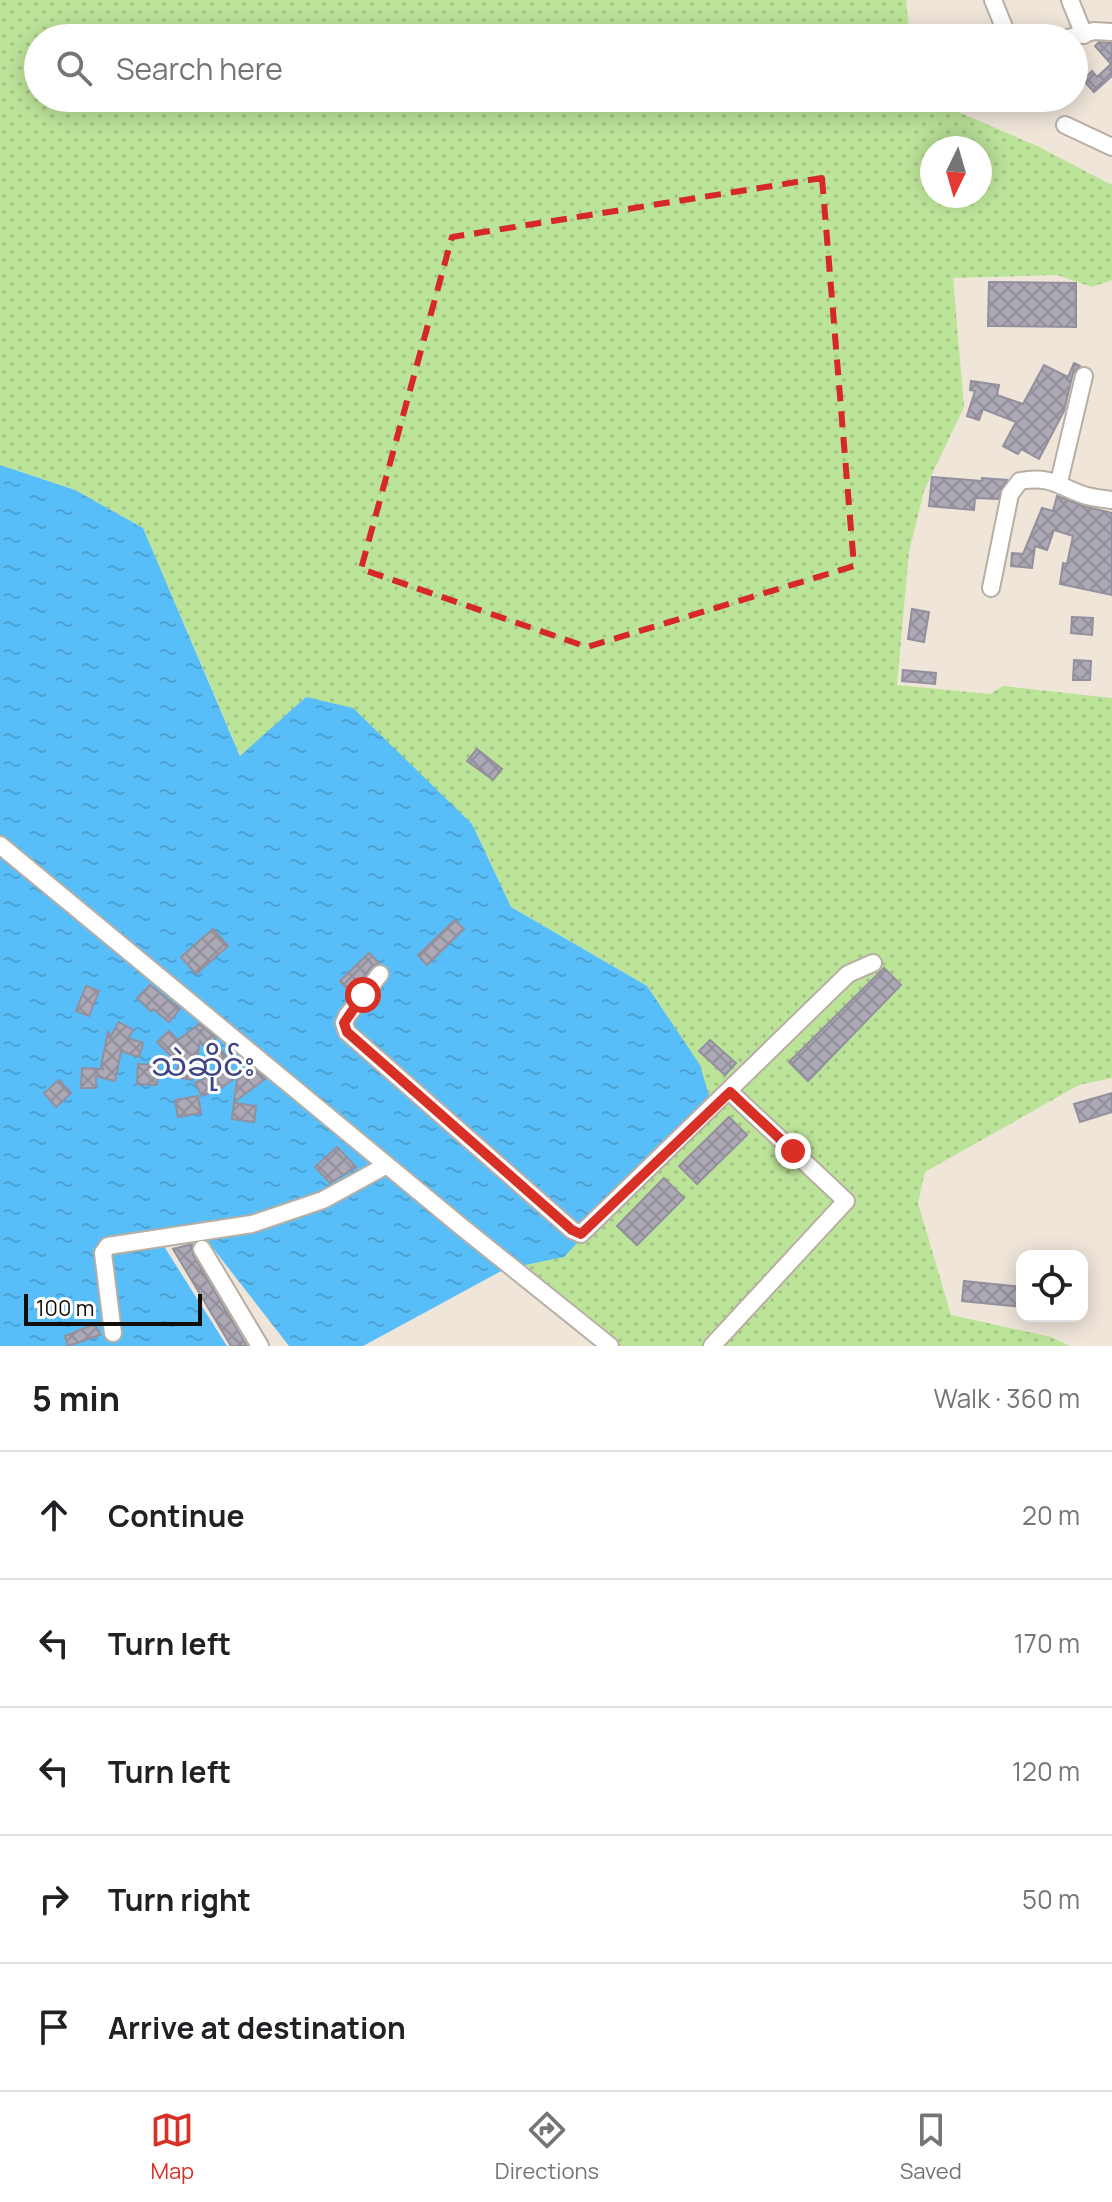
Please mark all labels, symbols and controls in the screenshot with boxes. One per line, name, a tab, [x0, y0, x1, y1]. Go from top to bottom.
search box	[24, 24, 1088, 112]
icon: search	[52, 46, 96, 90]
text: Search here	[116, 48, 283, 89]
north arrow	[920, 136, 992, 208]
route start	[345, 977, 381, 1013]
district label: သဲဆိုင်း	[151, 1042, 255, 1091]
route end	[775, 1133, 811, 1169]
map controls	[1016, 1250, 1088, 1322]
button: locate	[1016, 1250, 1088, 1322]
scale bar	[24, 1290, 202, 1326]
text: 100 m	[36, 1293, 94, 1323]
text: 5 min	[32, 1375, 120, 1421]
text: Walk · 360 m	[934, 1380, 1080, 1416]
icon: ahead	[32, 1493, 76, 1537]
text: Continue	[108, 1495, 244, 1536]
text: 20 m	[1022, 1497, 1080, 1533]
icon: left	[32, 1621, 76, 1665]
text: Turn left	[108, 1623, 231, 1664]
text: 170 m	[1014, 1625, 1080, 1661]
icon: left	[32, 1749, 76, 1793]
text: Turn left	[108, 1751, 231, 1792]
text: 120 m	[1012, 1753, 1080, 1789]
icon: right	[32, 1877, 76, 1921]
text: Turn right	[108, 1879, 251, 1920]
text: 50 m	[1022, 1881, 1080, 1917]
icon: arrive	[32, 2005, 76, 2049]
text: Arrive at destination	[108, 2007, 406, 2048]
tab: Map	[150, 2108, 194, 2186]
tab: Directions	[495, 2108, 599, 2186]
tab: Saved	[900, 2108, 962, 2186]

